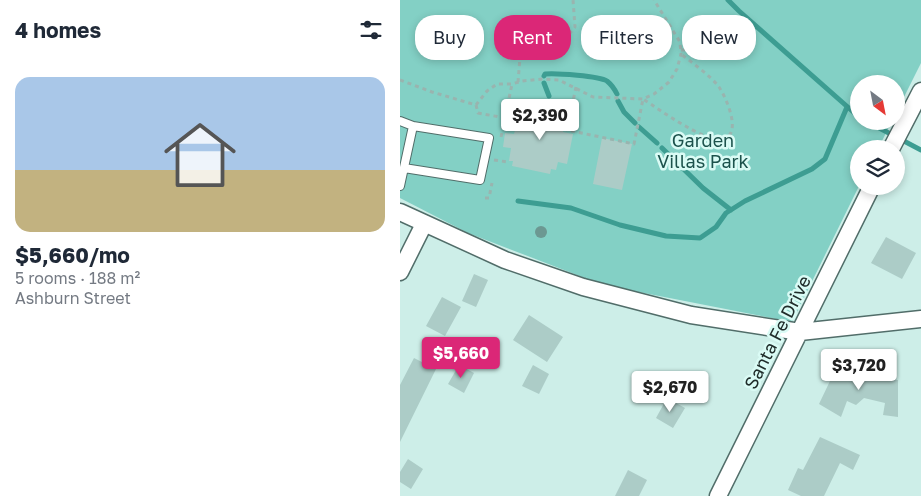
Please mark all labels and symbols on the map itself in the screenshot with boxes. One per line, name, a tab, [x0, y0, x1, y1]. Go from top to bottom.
north arrow	[850, 75, 905, 130]
pin: $2,390	[499, 98, 581, 141]
park label: Garden Villas Park	[657, 129, 749, 172]
street label: Santa Fe Drive	[739, 272, 815, 392]
pin: $5,660	[420, 336, 502, 379]
pin: $3,720	[818, 348, 900, 391]
pin: $2,670	[629, 370, 711, 413]

